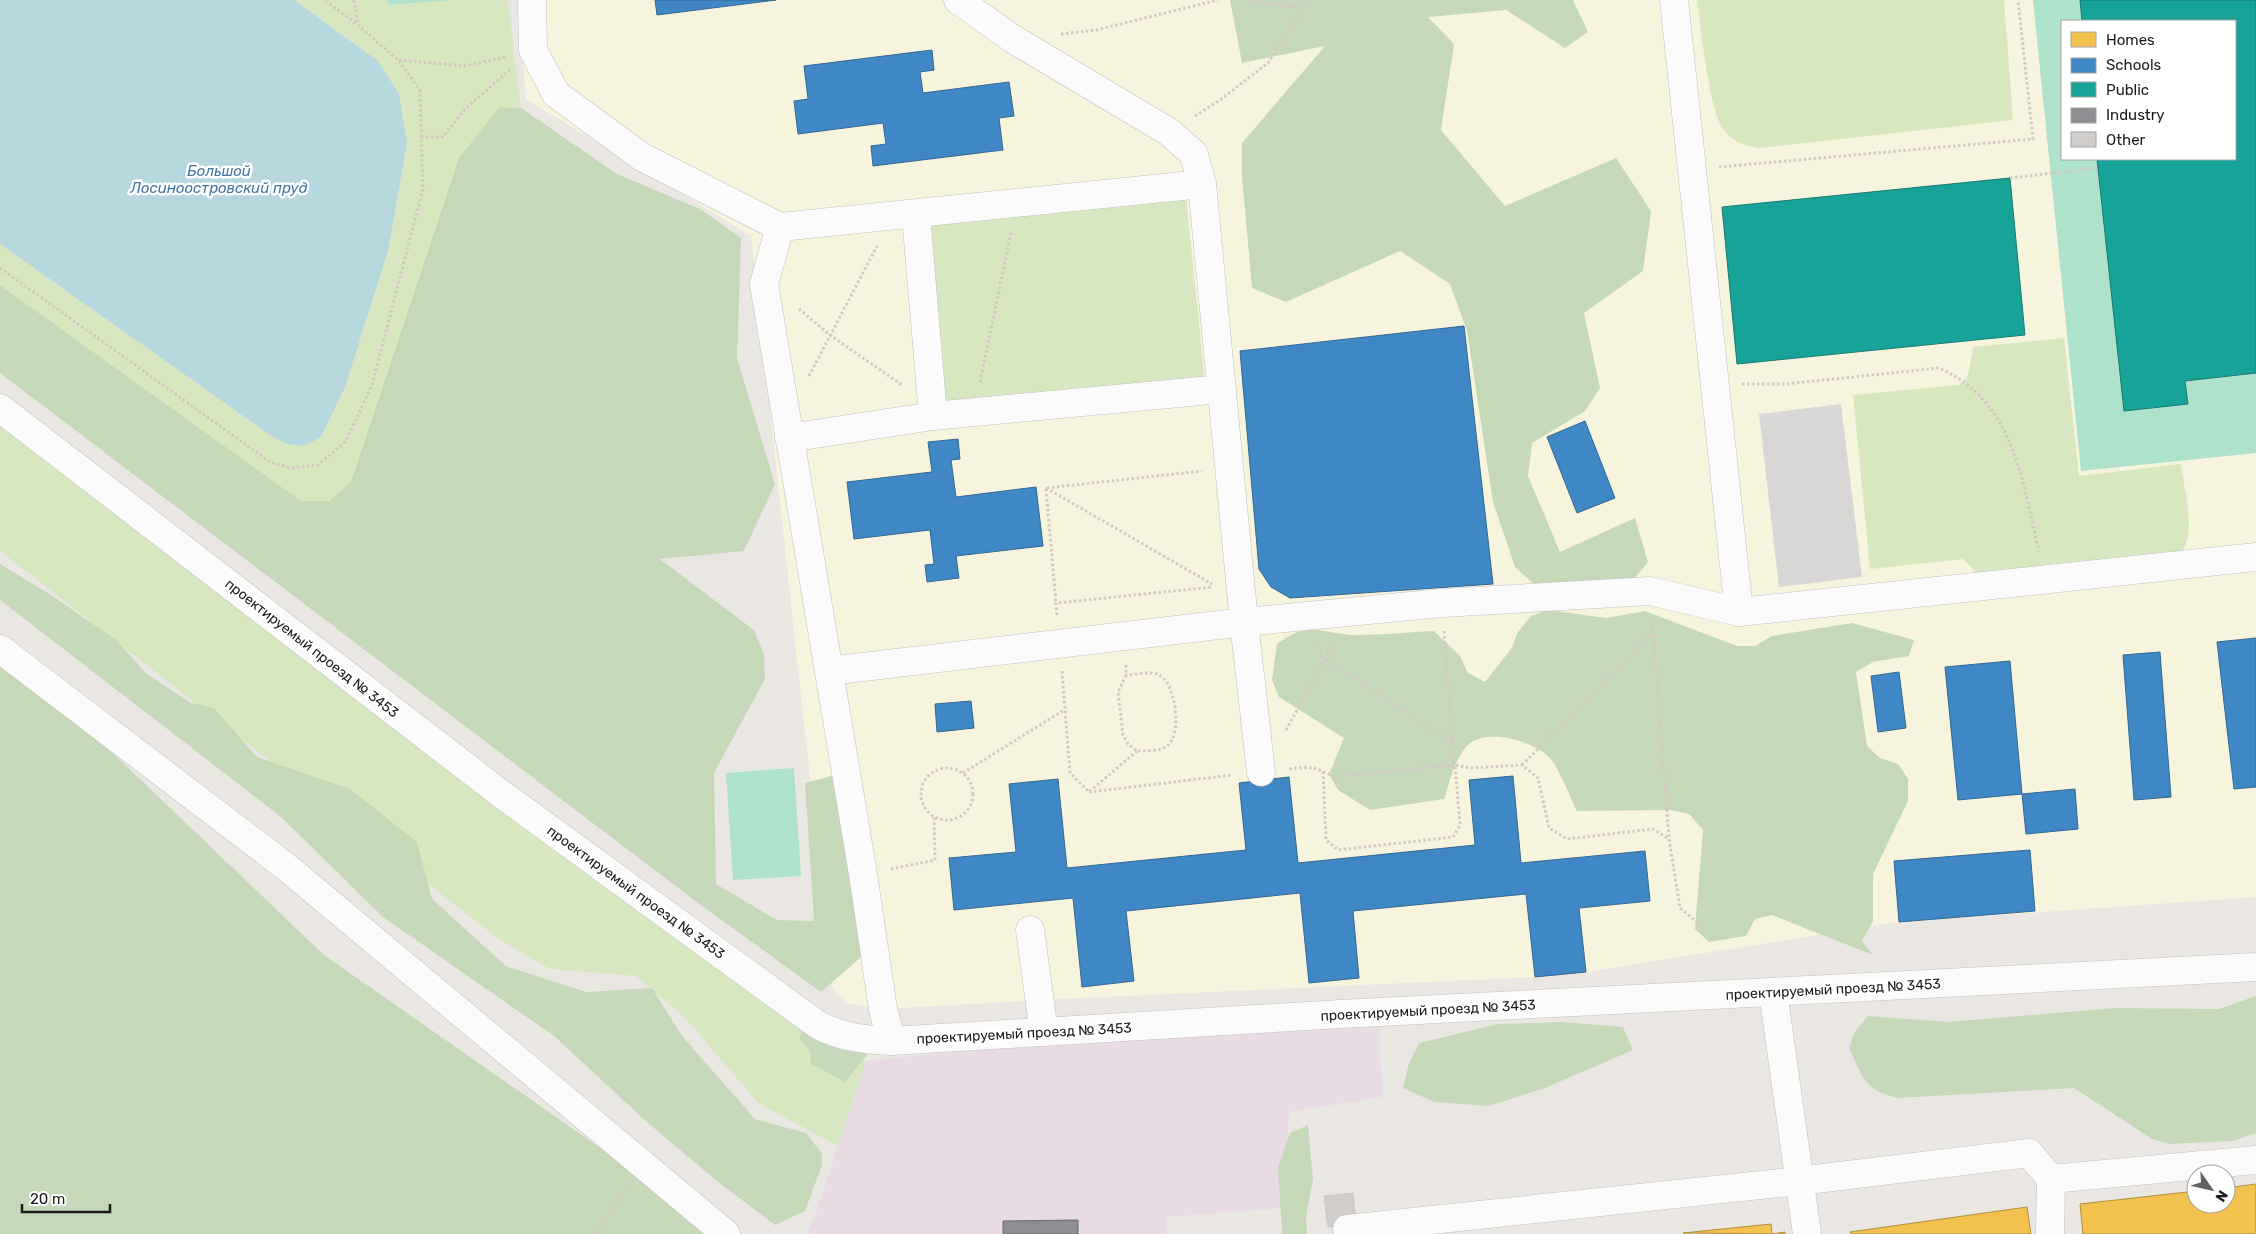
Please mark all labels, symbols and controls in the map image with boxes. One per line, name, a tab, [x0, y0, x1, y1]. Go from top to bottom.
legend	[2061, 20, 2236, 160]
text: Homes	[2106, 31, 2155, 49]
text: Schools	[2106, 56, 2162, 74]
text: Public	[2106, 81, 2149, 99]
text: Industry	[2106, 106, 2165, 124]
text: Other	[2106, 131, 2146, 149]
water label: Большой Лосиноостровский пруд	[129, 162, 308, 197]
street label: проектируемый проезд № 3453	[222, 575, 402, 721]
street label: проектируемый проезд № 3453	[544, 822, 728, 963]
street label: проектируемый проезд № 3453	[1725, 975, 1941, 1004]
street label: проектируемый проезд № 3453	[1320, 996, 1536, 1025]
street label: проектируемый проезд № 3453	[916, 1019, 1132, 1048]
north arrow	[2186, 1164, 2236, 1214]
scale bar	[22, 1182, 110, 1214]
text: N	[2211, 1187, 2231, 1205]
text: 20 m	[30, 1190, 65, 1208]

